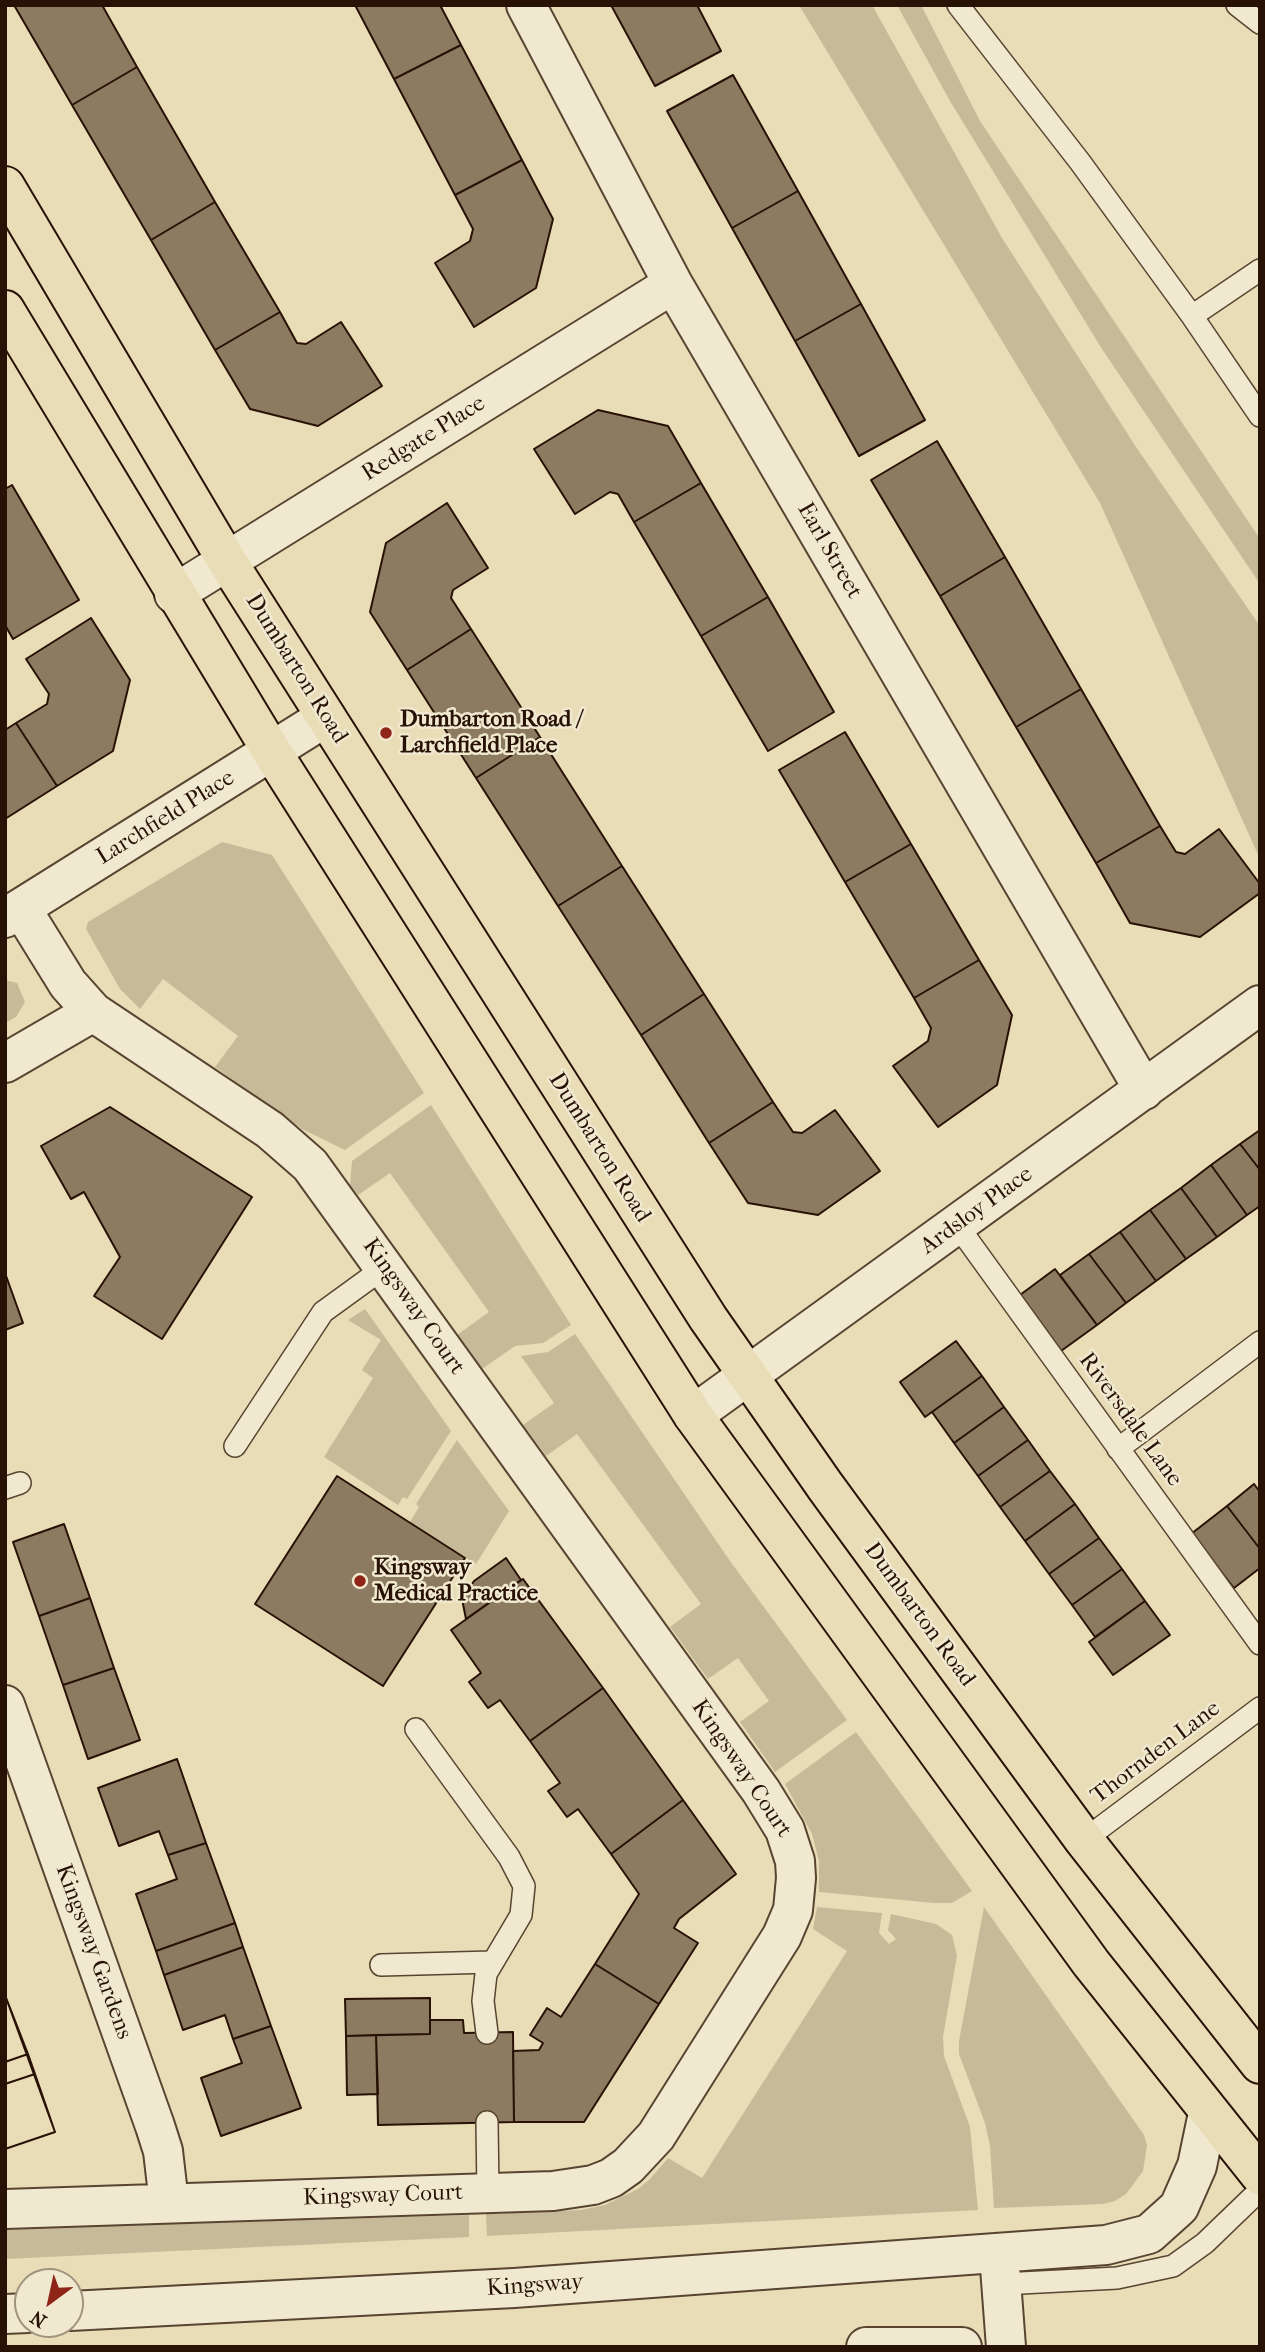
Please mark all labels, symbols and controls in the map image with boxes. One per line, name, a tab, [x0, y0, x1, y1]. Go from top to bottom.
street label: Redgate Place	[357, 390, 491, 488]
street label: Earl Street	[790, 498, 868, 604]
street label: Dumbarton Road	[239, 589, 353, 749]
place label: Dumbarton Road / Larchfield Place	[400, 706, 582, 760]
marker: Dumbarton Road / Larchfield Place	[378, 725, 394, 741]
street label: Larchfield Place	[92, 765, 240, 871]
street label: Dumbarton Road	[542, 1068, 656, 1228]
street label: Ardsloy Place	[915, 1161, 1039, 1261]
street label: Kingsway Court	[356, 1234, 470, 1380]
street label: Riversdale Lane	[1072, 1348, 1188, 1492]
street label: Dumbarton Road	[857, 1538, 981, 1692]
place label: Kingsway Medical Practice	[374, 1554, 538, 1608]
marker: Kingsway Medical Practice	[352, 1573, 368, 1589]
street label: Kingsway Court	[685, 1695, 797, 1843]
street label: Thornden Lane	[1086, 1695, 1226, 1811]
street label: Kingsway Gardens	[49, 1861, 137, 2043]
street label: Kingsway Court	[303, 2179, 463, 2213]
north arrow	[14, 2268, 84, 2338]
street label: Kingsway	[486, 2269, 584, 2303]
text: N	[27, 2306, 51, 2332]

